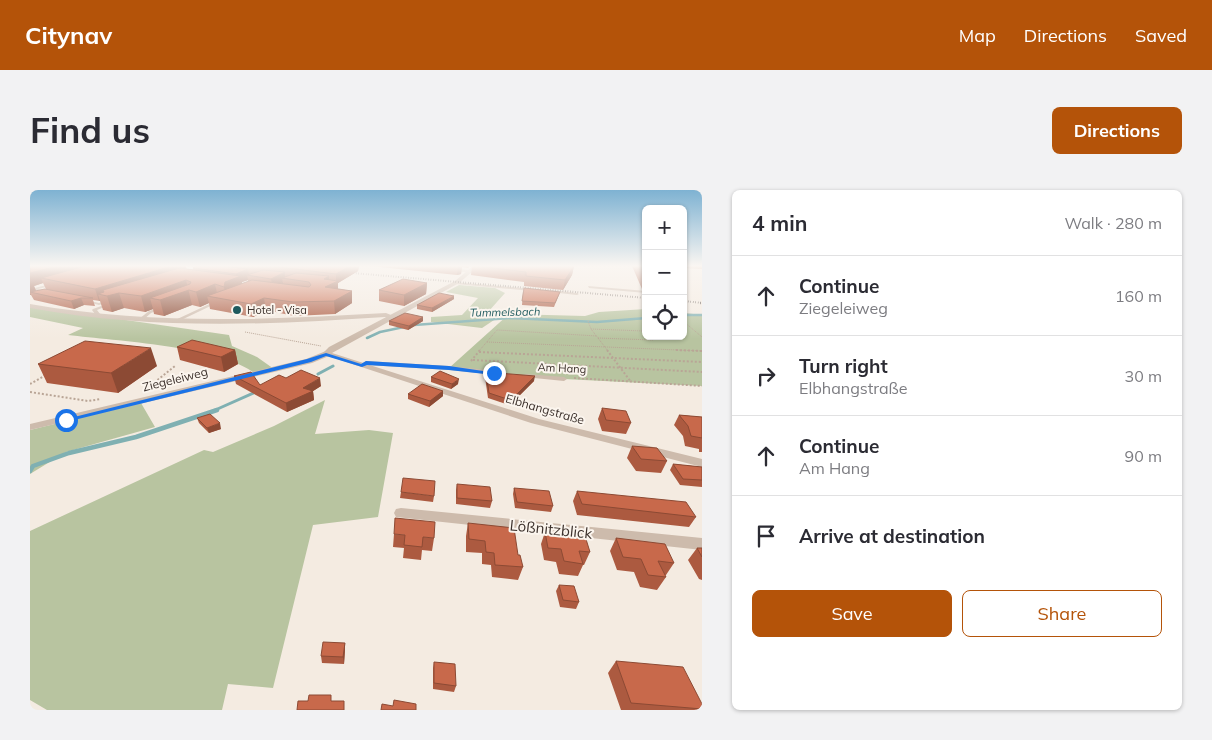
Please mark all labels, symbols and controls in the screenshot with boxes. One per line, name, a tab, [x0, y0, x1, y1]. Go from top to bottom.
text: Citynav	[25, 20, 112, 50]
text: Map	[959, 24, 996, 47]
text: Directions	[1024, 24, 1107, 47]
text: Saved	[1135, 24, 1187, 47]
button: Directions	[1052, 107, 1182, 154]
text: Find us	[30, 108, 150, 152]
map controls	[642, 205, 687, 340]
button: +	[642, 205, 687, 250]
text: 4 min	[752, 210, 807, 236]
text: Walk · 280 m	[1064, 213, 1162, 233]
button: −	[642, 250, 687, 295]
text: Continue	[799, 274, 879, 298]
icon: ahead	[752, 282, 780, 310]
text: 160 m	[1115, 286, 1162, 306]
button: locate	[642, 295, 687, 340]
text: Ziegeleiweg	[799, 298, 888, 318]
place label: Hotel - Visa	[247, 303, 307, 317]
marker: Hotel - Visa	[231, 304, 243, 316]
water label: Tummelsbach	[470, 304, 540, 320]
text: Turn right	[799, 354, 888, 378]
street label: Am Hang	[537, 360, 587, 376]
route end	[483, 362, 506, 385]
icon: right	[752, 362, 780, 390]
street label: Ziegeleiweg	[141, 364, 209, 394]
text: 30 m	[1125, 366, 1162, 386]
text: Elbhangstraße	[799, 378, 907, 398]
street label: Elbhangstraße	[504, 391, 586, 427]
route start	[55, 409, 78, 432]
text: Continue	[799, 434, 879, 458]
icon: ahead	[752, 442, 780, 470]
text: 90 m	[1125, 446, 1162, 466]
text: Am Hang	[799, 458, 870, 478]
street label: Lößnitzblick	[509, 515, 593, 543]
icon: arrive	[752, 522, 780, 550]
text: Arrive at destination	[799, 524, 985, 548]
button: Save	[752, 590, 952, 637]
button: Share	[962, 590, 1162, 637]

